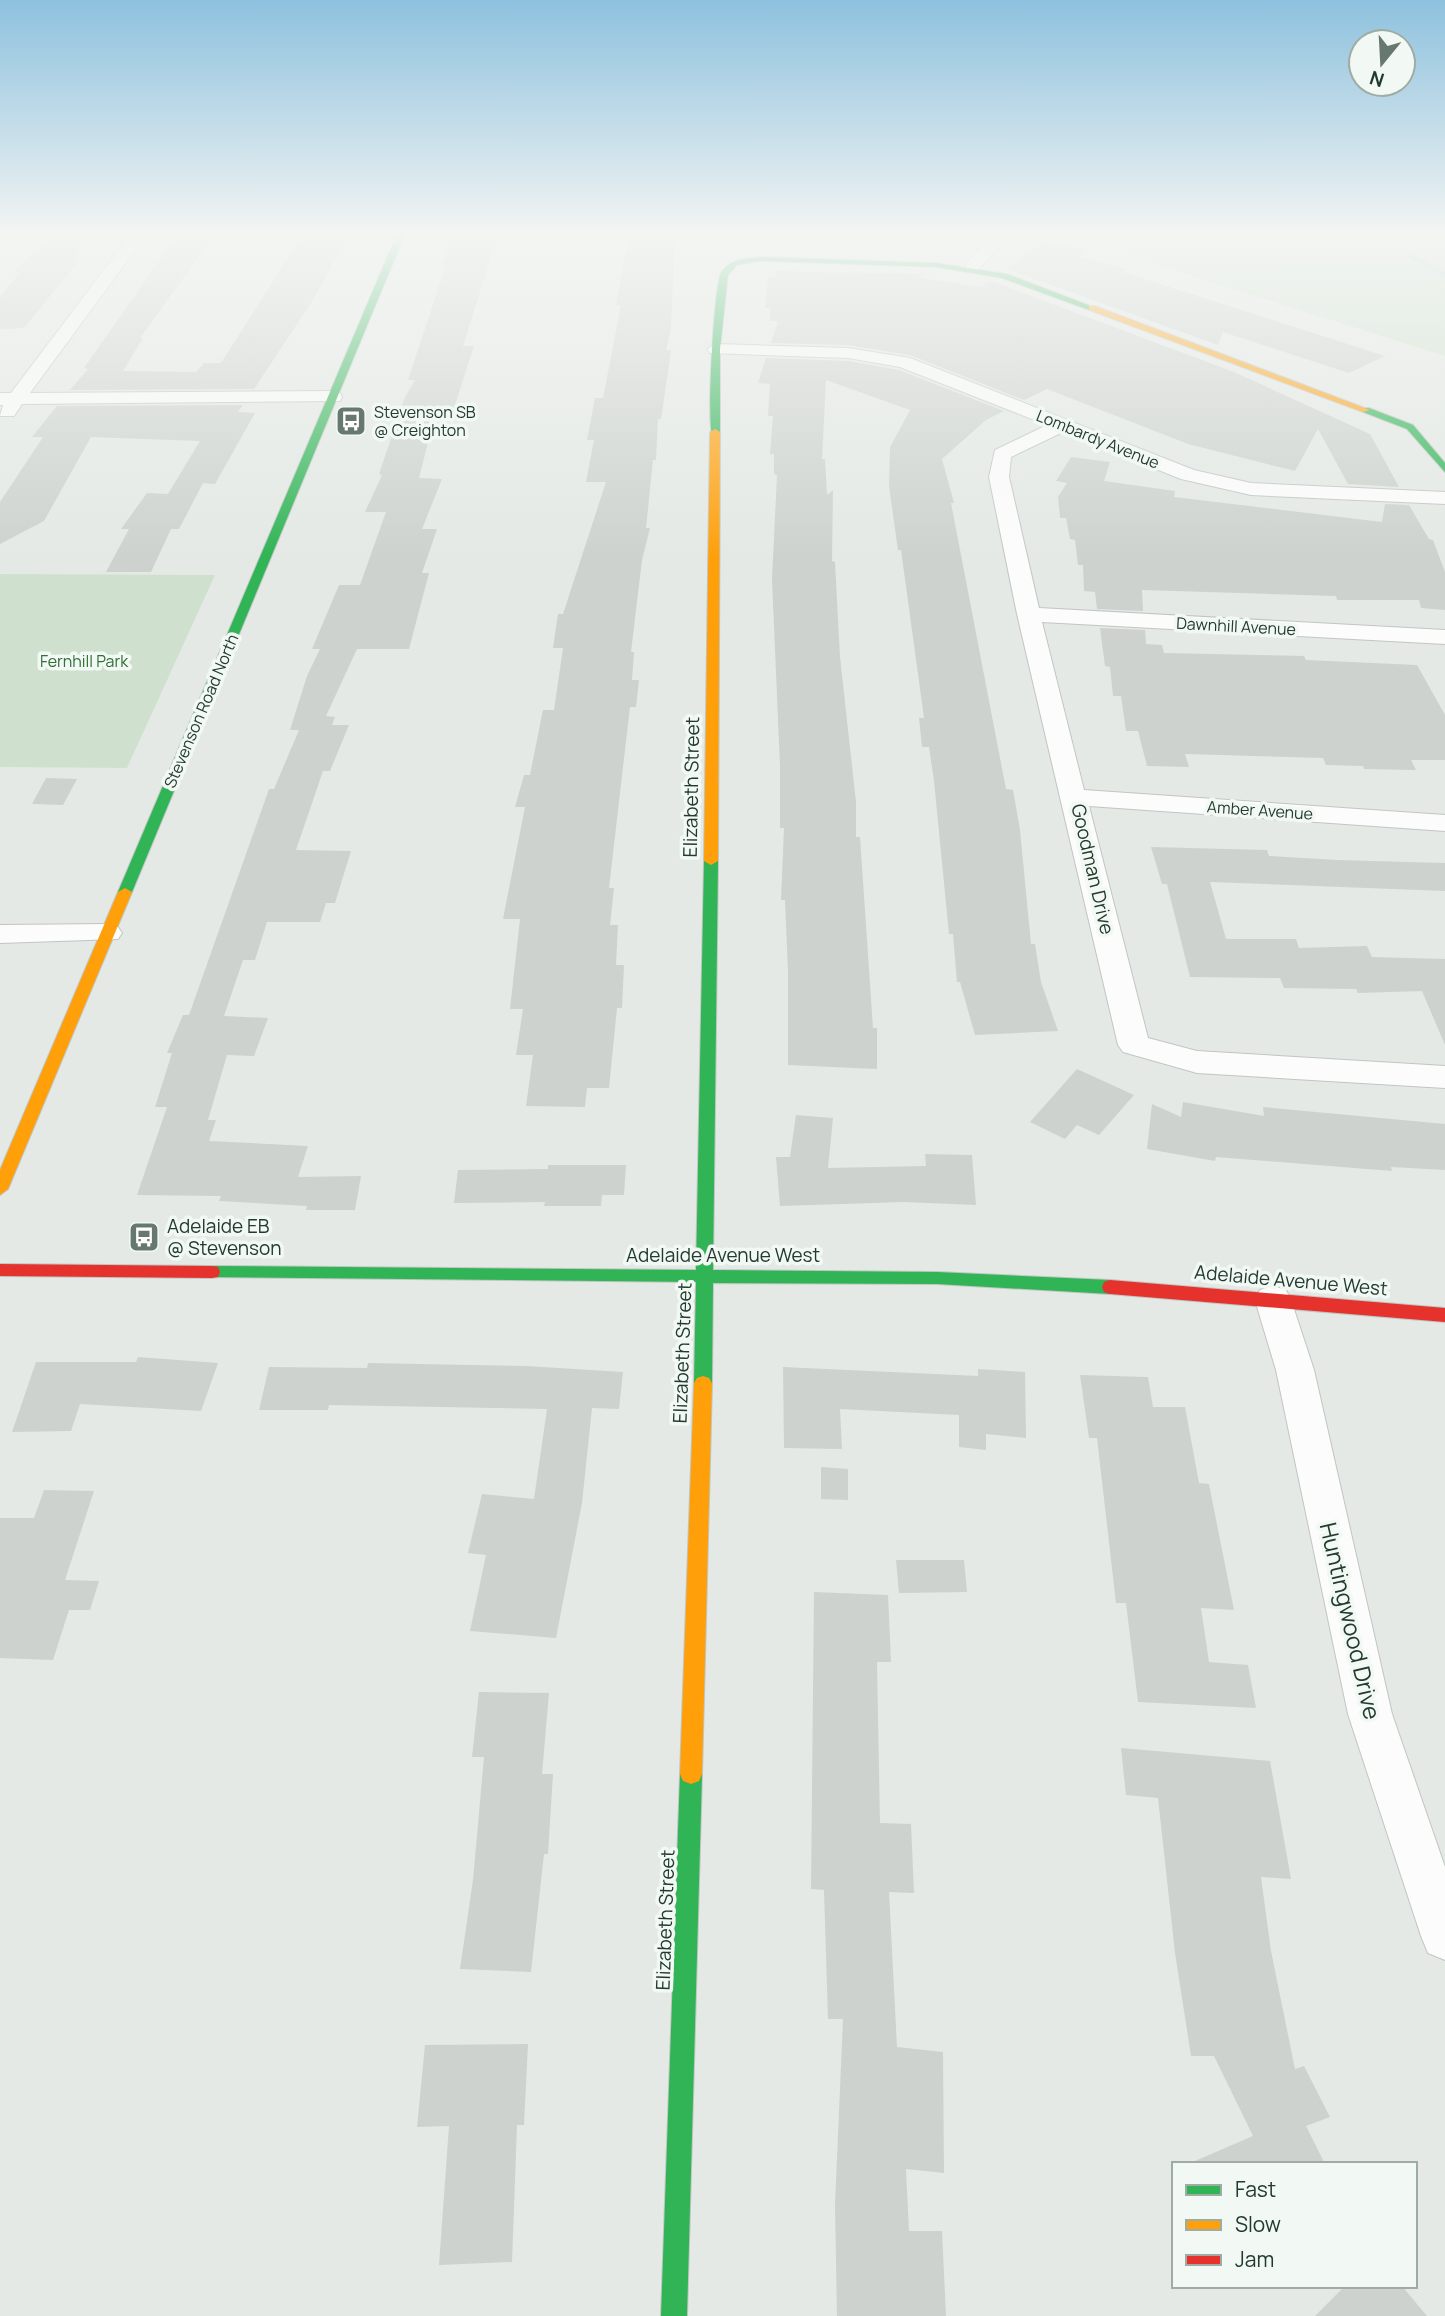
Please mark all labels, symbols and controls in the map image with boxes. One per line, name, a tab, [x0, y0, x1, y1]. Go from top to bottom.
north arrow	[1347, 28, 1417, 98]
text: N	[1366, 65, 1387, 94]
place label: Stevenson SB @ Creighton	[374, 401, 476, 441]
bus stop icon: Stevenson SB @ Creighton	[334, 404, 368, 438]
street label: Lombardy Avenue	[1033, 404, 1163, 474]
street label: Dawnhill Avenue	[1176, 612, 1296, 640]
street label: Stevenson Road North	[159, 631, 243, 791]
park label: Fernhill Park	[40, 650, 129, 672]
street label: Elizabeth Street	[677, 716, 705, 858]
street label: Amber Avenue	[1206, 795, 1314, 825]
street label: Goodman Drive	[1065, 801, 1121, 937]
place label: Adelaide EB @ Stevenson	[167, 1213, 282, 1261]
bus stop icon: Adelaide EB @ Stevenson	[127, 1220, 161, 1254]
street label: Adelaide Avenue West	[626, 1242, 820, 1268]
street label: Adelaide Avenue West	[1193, 1259, 1389, 1301]
street label: Elizabeth Street	[667, 1282, 697, 1424]
street label: Huntingwood Drive	[1313, 1519, 1389, 1722]
street label: Elizabeth Street	[650, 1849, 680, 1991]
legend	[1172, 2162, 1417, 2288]
text: Fast	[1235, 2175, 1276, 2203]
text: Slow	[1235, 2210, 1281, 2238]
text: Jam	[1235, 2245, 1274, 2273]

